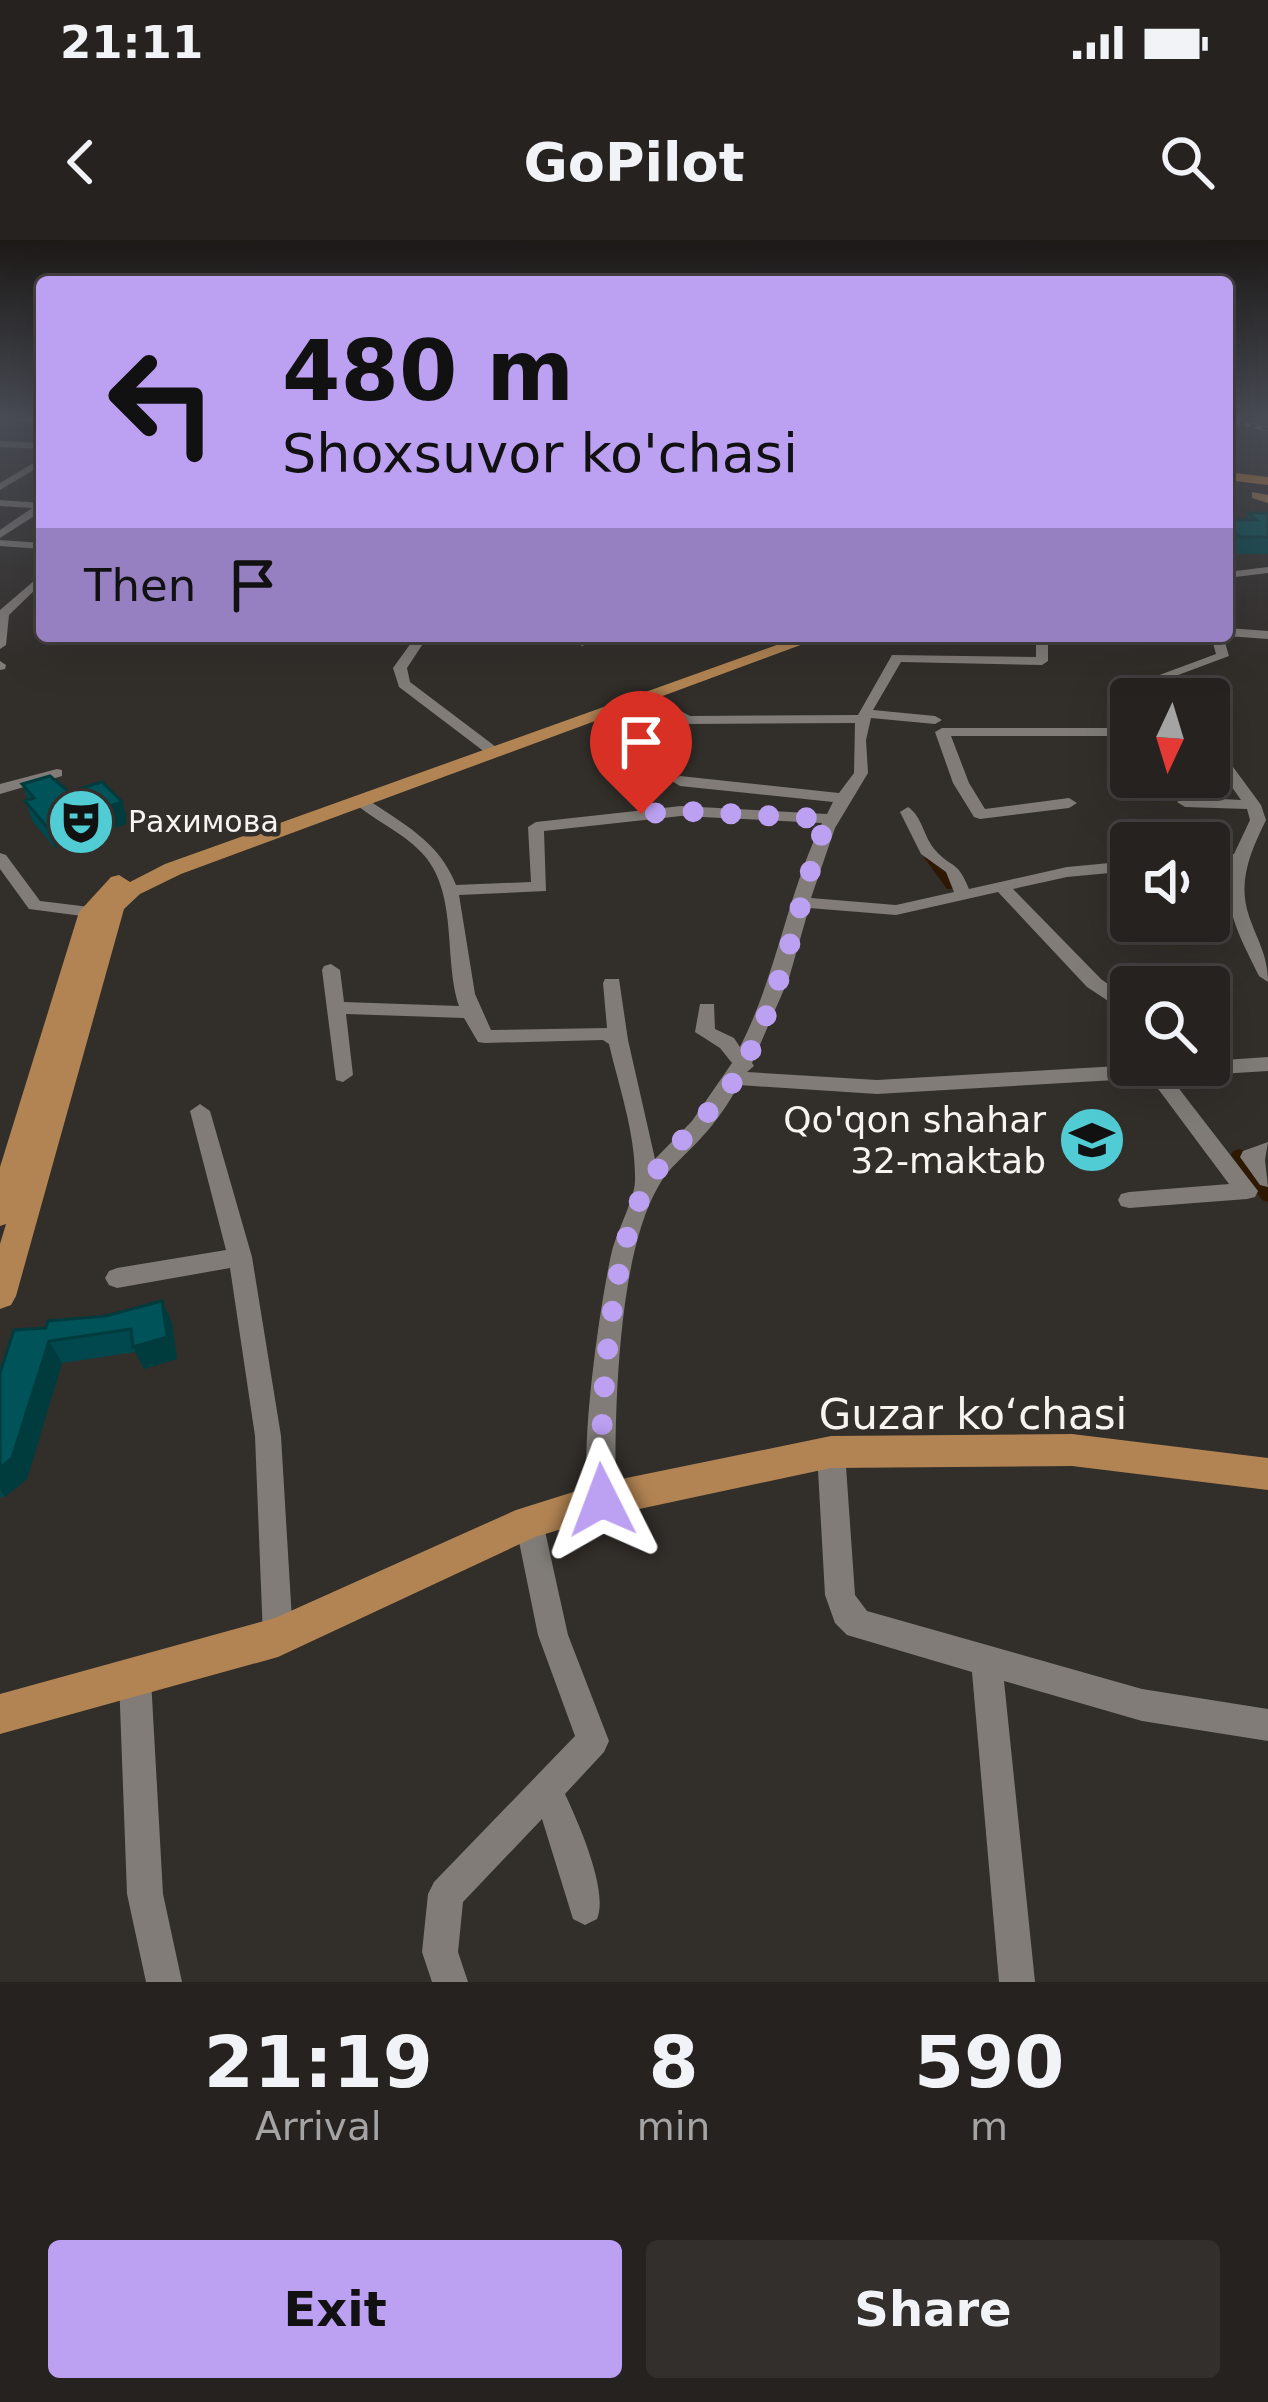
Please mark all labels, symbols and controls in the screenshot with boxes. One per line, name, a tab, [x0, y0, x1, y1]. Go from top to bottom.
text: 21:11	[60, 16, 203, 69]
icon: back	[48, 129, 114, 195]
icon: search	[1154, 129, 1220, 195]
text: GoPilot	[524, 131, 744, 194]
text: 480 m	[282, 322, 574, 420]
icon: left	[84, 324, 240, 480]
text: Shoxsuvor ko'chasi	[282, 422, 798, 485]
icon: arrive	[220, 552, 286, 618]
text: Then	[84, 559, 196, 612]
north arrow	[1110, 678, 1230, 798]
map controls	[1110, 678, 1230, 1086]
pin	[590, 691, 692, 814]
icon: arrive	[608, 709, 674, 775]
theatre icon: Рахимова	[46, 787, 116, 857]
place label: Рахимова	[128, 804, 279, 839]
button: sound	[1110, 822, 1230, 942]
button: search	[1110, 966, 1230, 1086]
place label: Qo'qon shahar 32-maktab	[783, 1099, 1046, 1181]
school or university icon: Qo'qon shahar 32-maktab	[1057, 1105, 1127, 1175]
street label: Guzar koʻchasi	[819, 1390, 1127, 1439]
position arrow	[539, 1437, 665, 1563]
text: 21:19	[204, 2020, 433, 2104]
text: 8	[648, 2020, 698, 2104]
text: 590	[914, 2020, 1064, 2104]
text: Arrival	[255, 2104, 382, 2149]
text: min	[637, 2104, 710, 2149]
text: m	[970, 2104, 1008, 2149]
button: Exit	[48, 2240, 622, 2378]
button: Share	[646, 2240, 1220, 2378]

